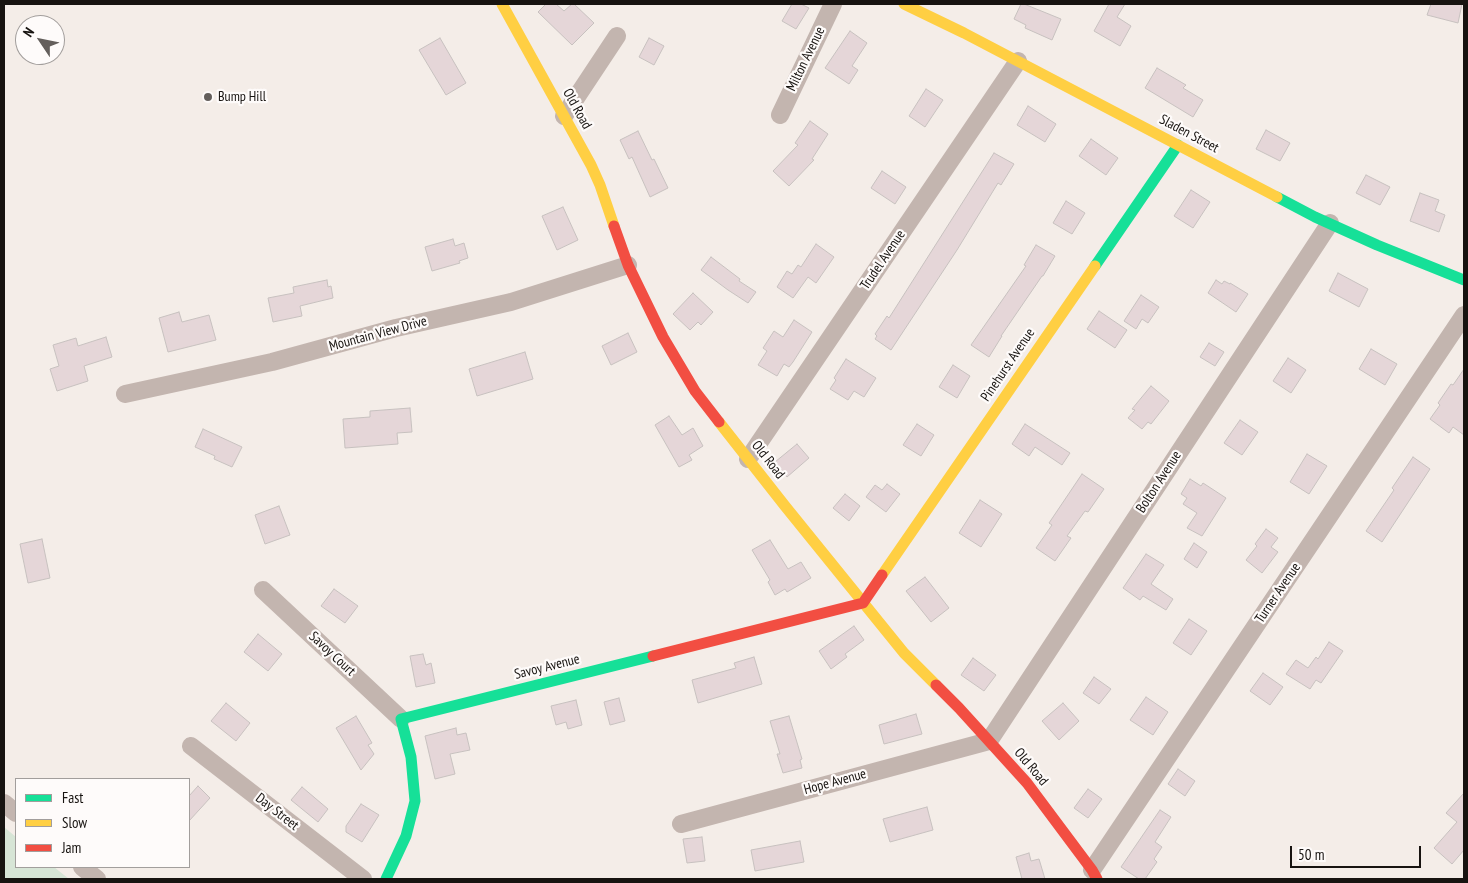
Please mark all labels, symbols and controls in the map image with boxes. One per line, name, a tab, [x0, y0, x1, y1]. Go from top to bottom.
north arrow	[15, 15, 65, 65]
text: N	[19, 24, 38, 40]
street label: Milton Avenue	[783, 24, 829, 94]
street label: Old Road	[559, 86, 595, 132]
place label: Bump Hill	[218, 89, 266, 105]
marker: Bump Hill	[202, 91, 214, 103]
street label: Sladen Street	[1156, 111, 1222, 157]
street label: Trudel Avenue	[857, 227, 909, 293]
street label: Mountain View Drive	[327, 313, 429, 355]
street label: Pinehurst Avenue	[977, 325, 1039, 405]
street label: Old Road	[748, 438, 788, 482]
street label: Bolton Avenue	[1133, 448, 1185, 516]
street label: Turner Avenue	[1252, 560, 1304, 626]
street label: Savoy Court	[305, 628, 359, 680]
street label: Savoy Avenue	[513, 651, 581, 683]
street label: Old Road	[1010, 745, 1052, 789]
street label: Hope Avenue	[802, 766, 868, 798]
legend	[15, 778, 190, 868]
text: Fast	[62, 788, 83, 807]
street label: Day Street	[252, 790, 302, 834]
text: Slow	[62, 813, 87, 832]
scale bar	[1293, 836, 1424, 868]
text: Jam	[62, 838, 81, 857]
text: 50 m	[1298, 845, 1324, 864]

